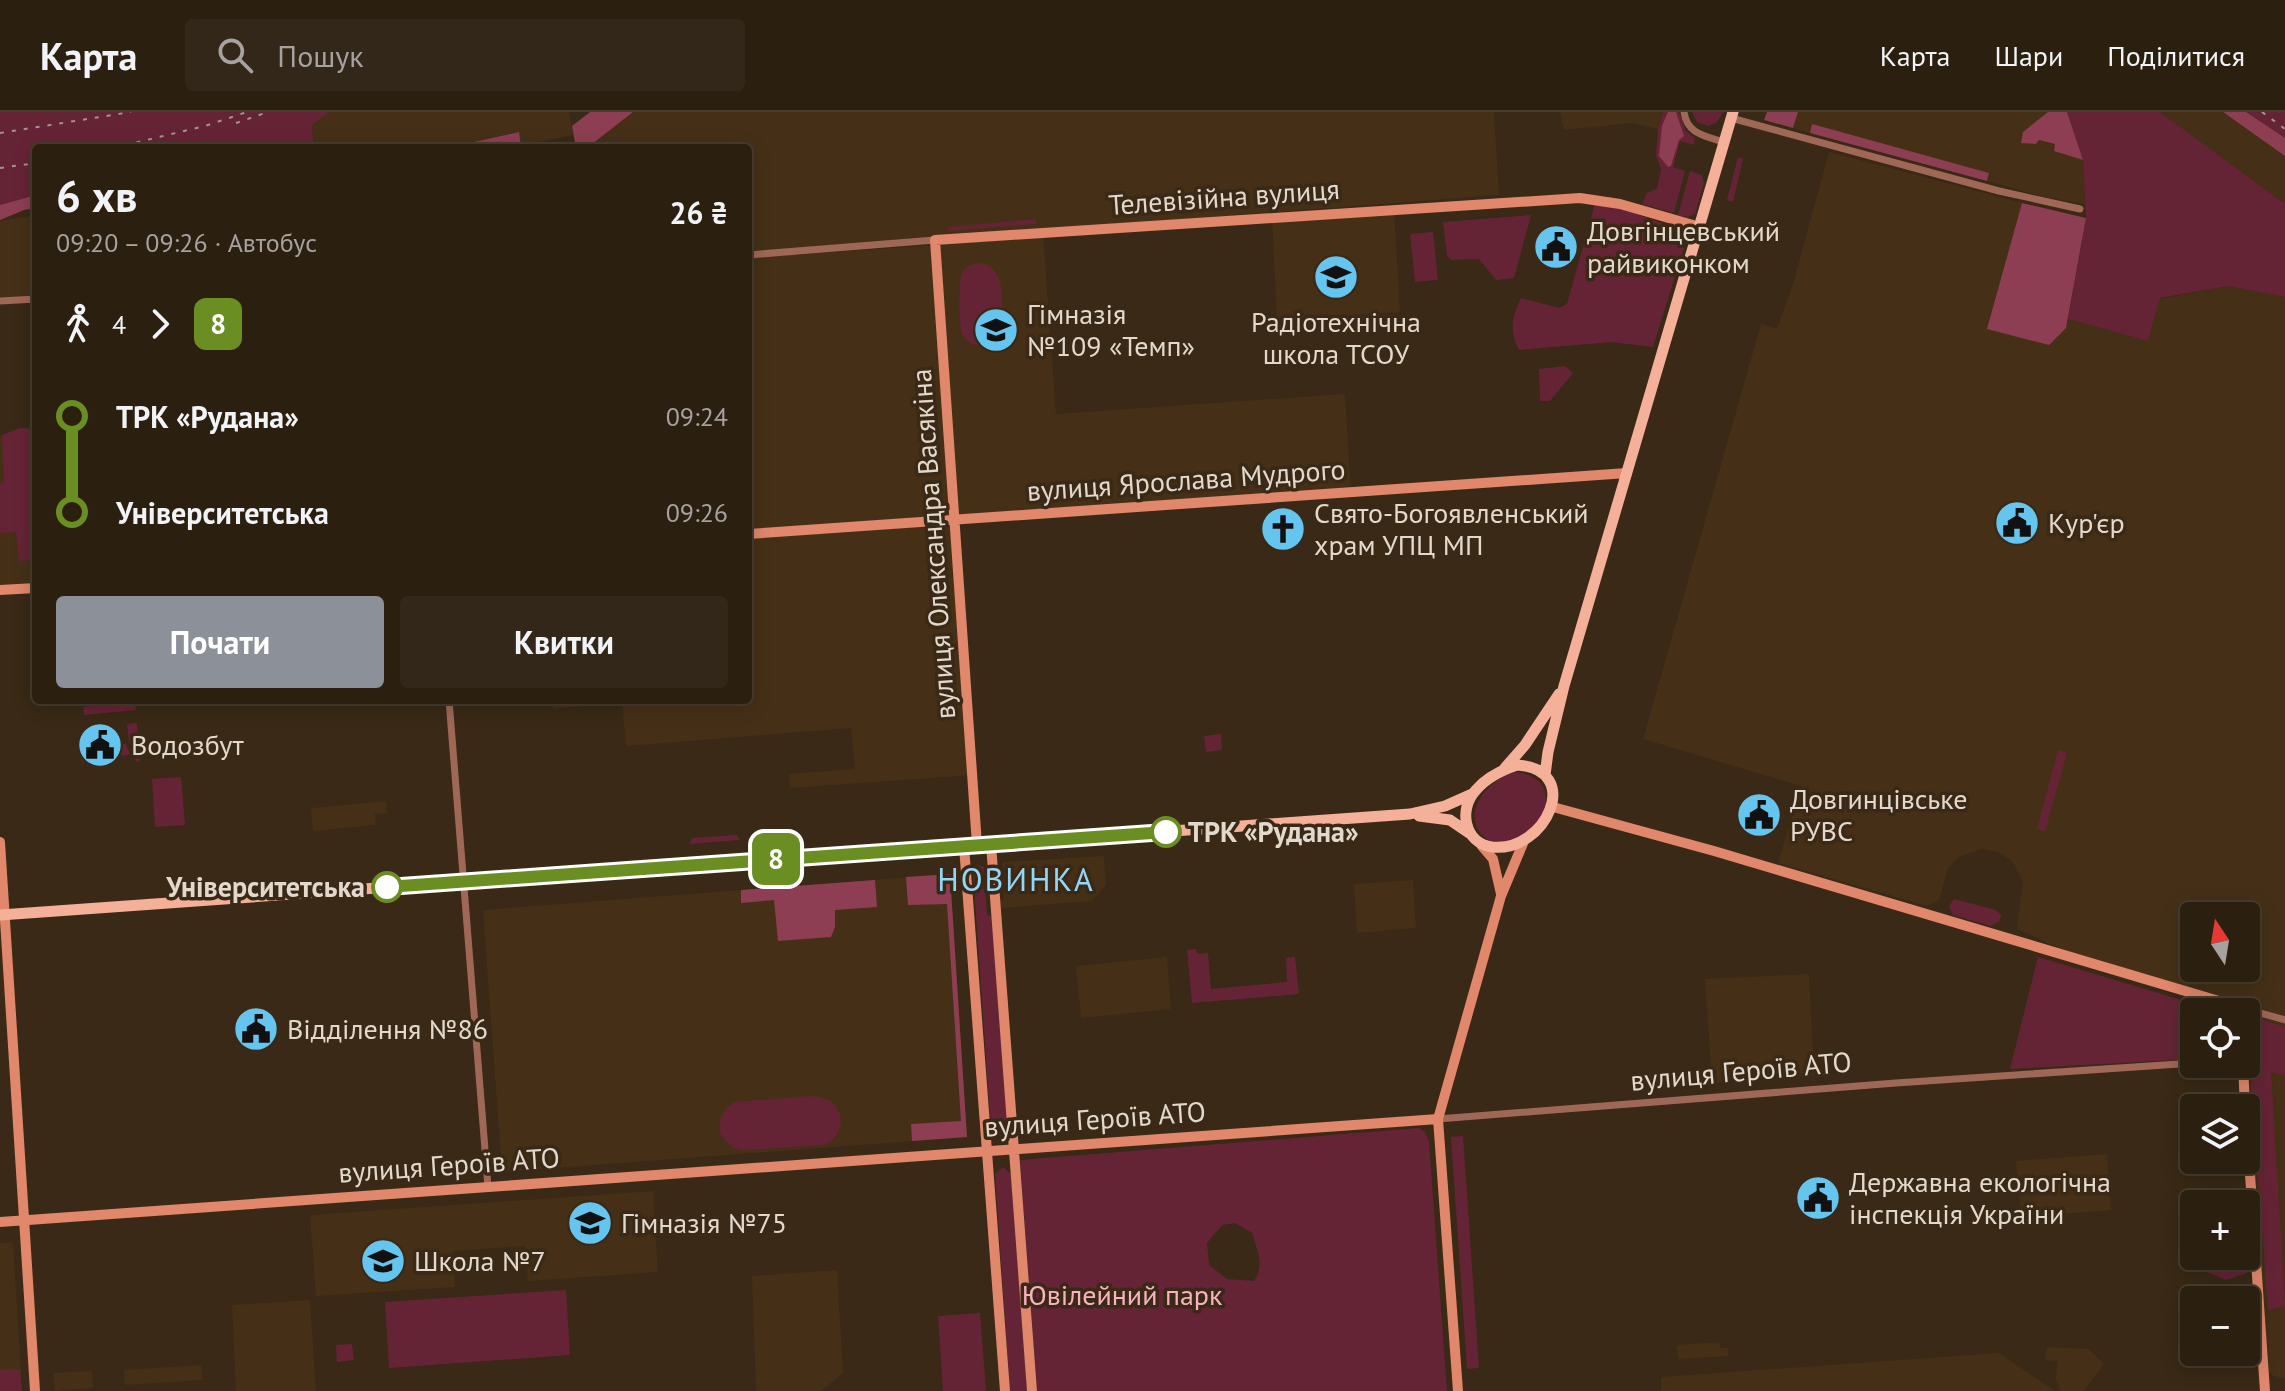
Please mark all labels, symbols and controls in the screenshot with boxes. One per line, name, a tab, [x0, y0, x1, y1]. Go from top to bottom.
search box	[185, 19, 745, 91]
text: Карта	[40, 31, 137, 80]
icon: search	[213, 33, 257, 77]
text: Пошук	[277, 36, 364, 75]
text: Карта	[1880, 37, 1950, 74]
text: Шари	[1994, 37, 2063, 74]
text: Поділитися	[2107, 37, 2245, 74]
text: 6 хв	[56, 167, 137, 224]
street label: Телевізійна вулиця	[1107, 170, 1341, 223]
text: 26 ₴	[669, 193, 728, 232]
place label: Довгінцевський райвиконком	[1587, 212, 1780, 281]
public building icon: Довгінцевський райвиконком	[1532, 223, 1580, 271]
text: 09:20 – 09:26 · Автобус	[56, 226, 317, 259]
school or university icon: Радіотехнічна школа ТСОУ	[1312, 253, 1360, 301]
place label: Гімназія №109 «Темп»	[1027, 295, 1195, 364]
icon: walk	[56, 302, 100, 346]
icon: forward	[138, 302, 182, 346]
place label: Радіотехнічна школа ТСОУ	[1251, 303, 1421, 372]
text: 8	[210, 305, 226, 342]
school or university icon: Гімназія №109 «Темп»	[972, 306, 1020, 354]
text: 4	[112, 308, 126, 341]
street label: вулиця Олександра Васякіна	[902, 368, 963, 720]
text: ТРК «Рудана»	[116, 397, 299, 436]
text: 09:24	[666, 400, 728, 433]
street label: вулиця Ярослава Мудрого	[1026, 450, 1346, 509]
text: Університетська	[116, 493, 329, 532]
place label: Свято-Богоявленський храм УПЦ МП	[1314, 494, 1589, 563]
text: 09:26	[666, 496, 728, 529]
public building icon: Кур'єр	[1993, 499, 2041, 547]
place label: Кур'єр	[2048, 504, 2125, 541]
church icon: Свято-Богоявленський храм УПЦ МП	[1259, 505, 1307, 553]
button: Почати	[56, 596, 384, 688]
button: Квитки	[400, 596, 728, 688]
public building icon: Водозбут	[76, 721, 124, 769]
place label: Водозбут	[131, 726, 244, 763]
place label: Довгинцівське РУВС	[1790, 780, 1968, 849]
public building icon: Довгинцівське РУВС	[1735, 791, 1783, 839]
place label: ТРК «Рудана»	[1188, 813, 1359, 850]
marker: ТРК «Рудана»	[1151, 817, 1181, 847]
line badge: 8	[750, 833, 802, 885]
text: 8	[768, 840, 784, 877]
district label: НОВИНКА	[937, 858, 1095, 900]
place label: Університетська	[165, 868, 365, 905]
marker: Університетська	[372, 872, 402, 902]
north arrow	[2180, 902, 2260, 982]
map controls	[2180, 902, 2260, 1366]
button: locate	[2180, 998, 2260, 1078]
public building icon: Відділення №86	[232, 1005, 280, 1053]
place label: Відділення №86	[287, 1010, 488, 1047]
street label: вулиця Героїв АТО	[1629, 1042, 1853, 1099]
street label: вулиця Героїв АТО	[983, 1092, 1207, 1145]
button: layers	[2180, 1094, 2260, 1174]
street label: вулиця Героїв АТО	[337, 1138, 561, 1191]
place label: Державна екологічна інспекція України	[1849, 1163, 2111, 1232]
public building icon: Державна екологічна інспекція України	[1794, 1174, 1842, 1222]
button: +	[2180, 1190, 2260, 1270]
school or university icon: Гімназія №75	[566, 1199, 614, 1247]
place label: Гімназія №75	[621, 1204, 787, 1241]
school or university icon: Школа №7	[359, 1237, 407, 1285]
place label: Школа №7	[414, 1242, 546, 1279]
park label: Ювілейний парк	[1022, 1276, 1223, 1313]
button: −	[2180, 1286, 2260, 1366]

